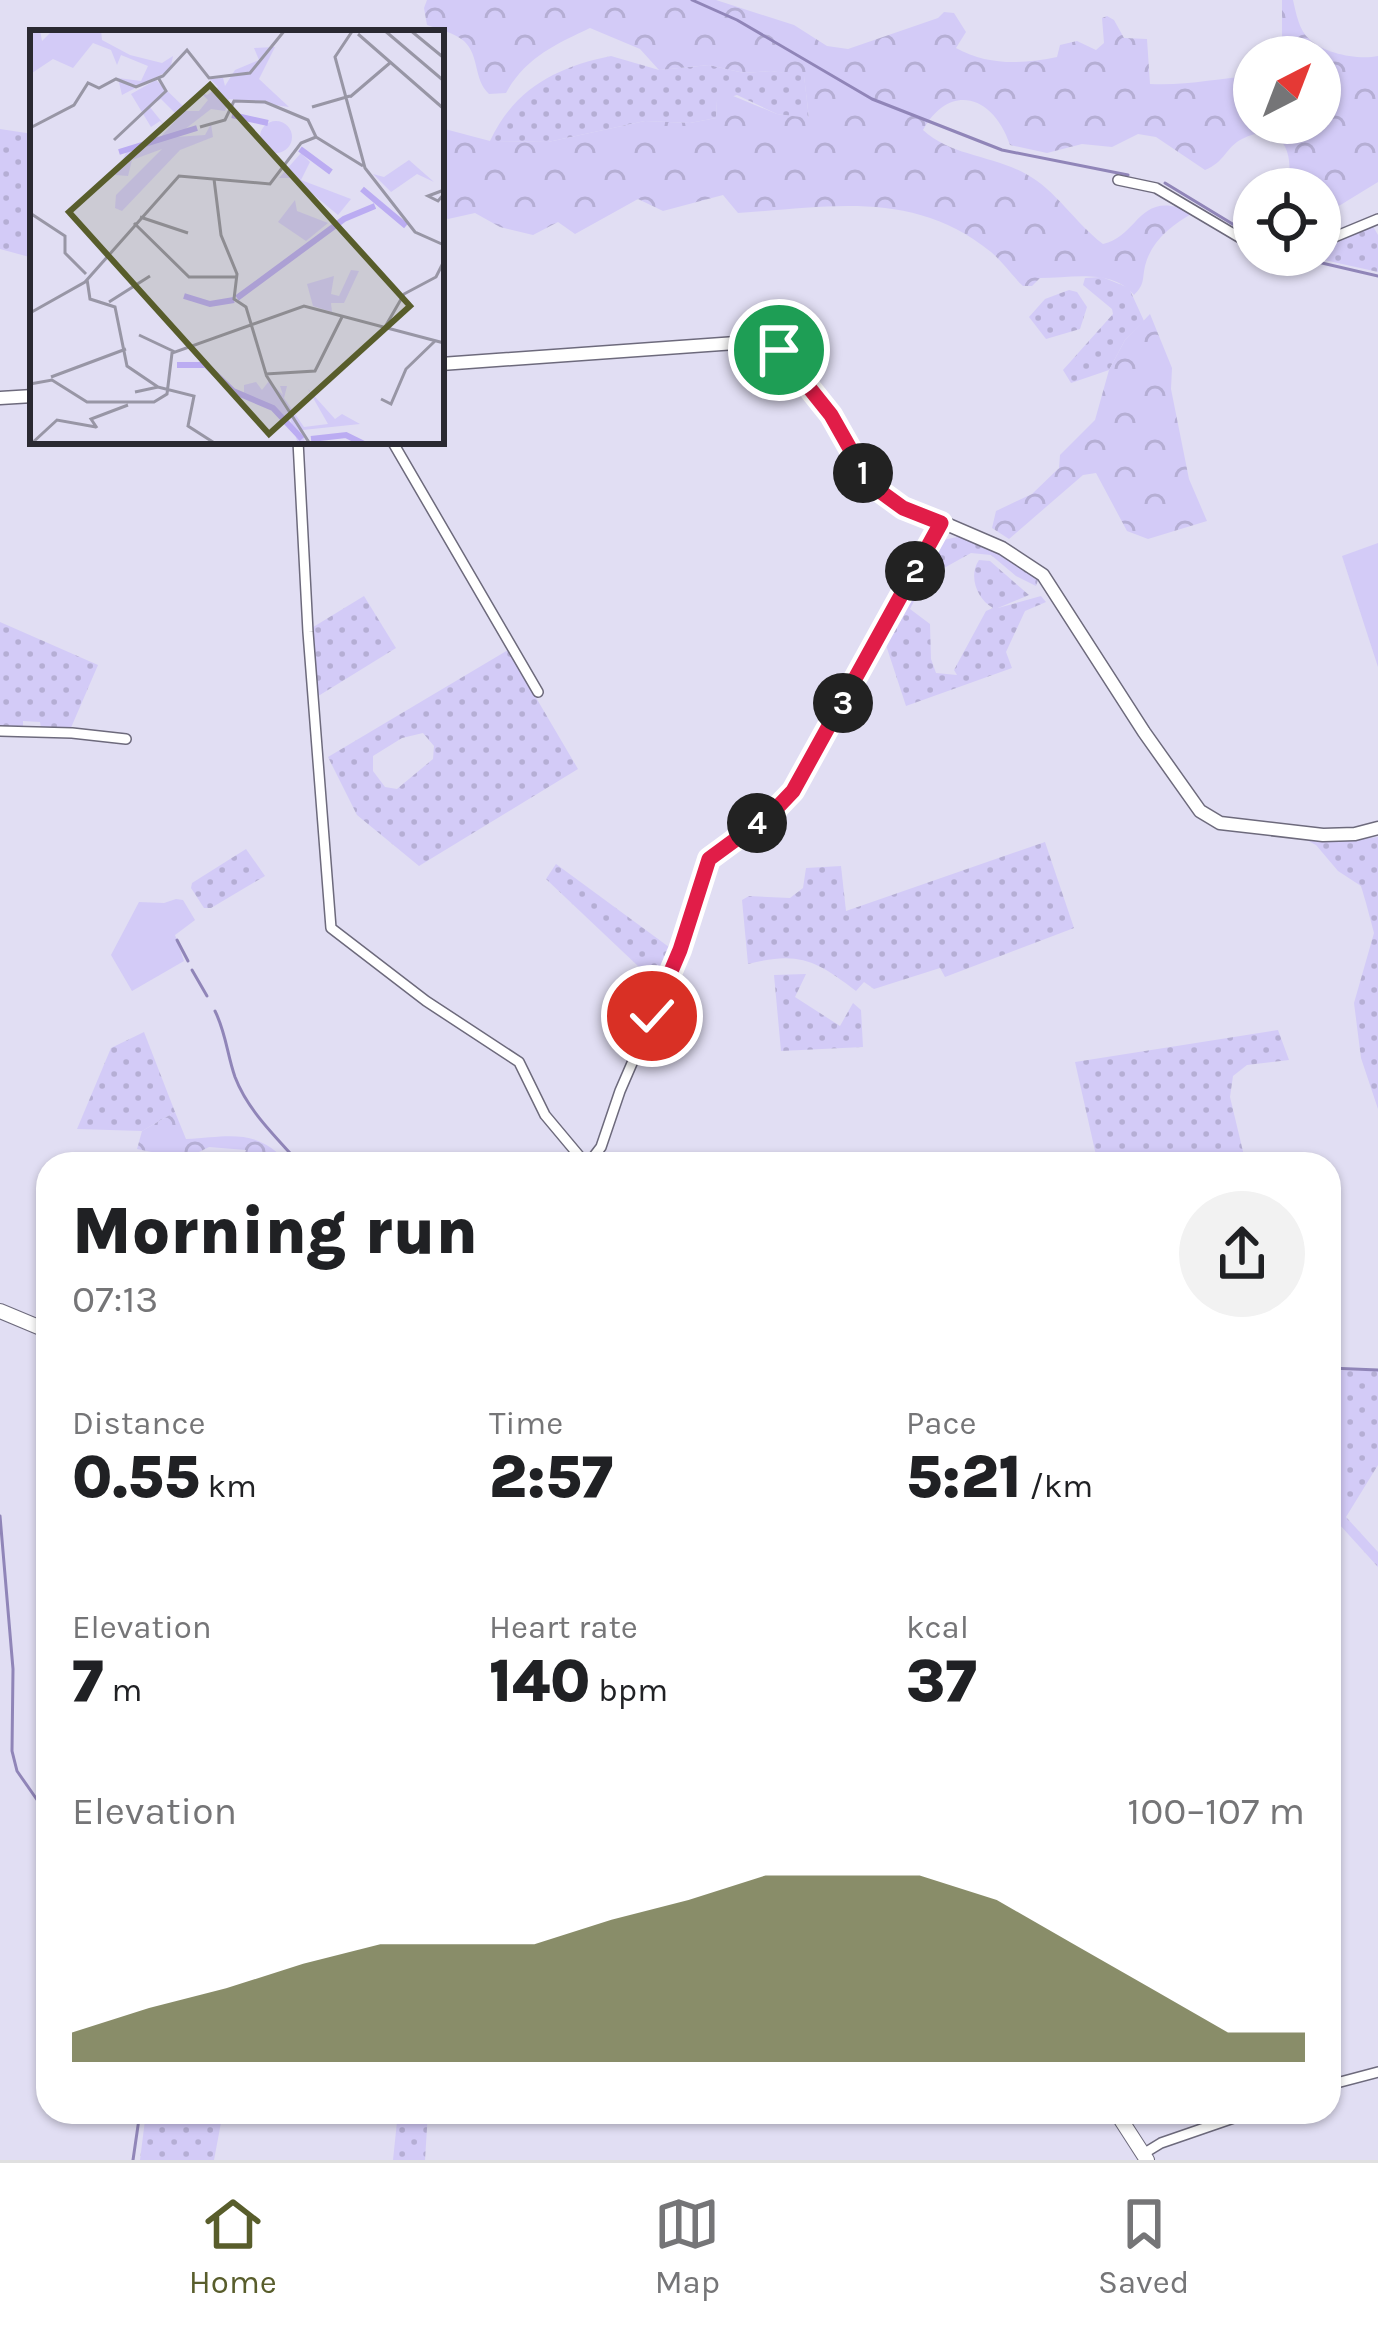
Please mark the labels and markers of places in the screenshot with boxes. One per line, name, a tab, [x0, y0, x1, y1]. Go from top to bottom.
pin	[728, 299, 830, 401]
pin: 1	[833, 443, 893, 503]
pin: 2	[885, 541, 945, 601]
pin: 3	[813, 673, 873, 733]
pin: 4	[727, 793, 787, 853]
pin	[601, 965, 703, 1067]

